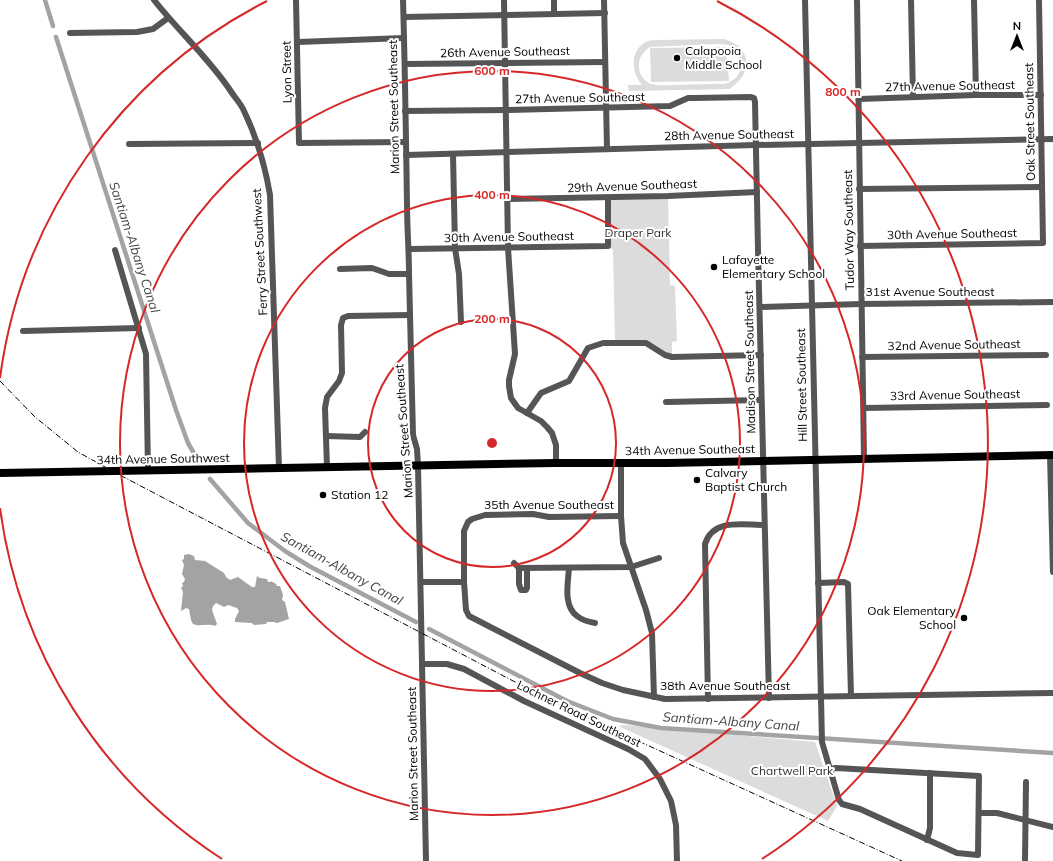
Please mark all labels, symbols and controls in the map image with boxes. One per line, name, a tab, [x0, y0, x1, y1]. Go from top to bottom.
north arrow	[997, 16, 1037, 56]
text: N	[1013, 19, 1021, 33]
street label: Marion Street Southeast	[385, 40, 402, 174]
street label: Lyon Street	[278, 41, 295, 103]
street label: 26th Avenue Southeast	[440, 43, 570, 60]
place label: Calapooia Middle School	[685, 43, 762, 72]
marker: Calapooia Middle School	[672, 53, 682, 63]
text: 600 m	[474, 63, 510, 78]
street label: Oak Street Southeast	[1021, 63, 1038, 181]
street label: 27th Avenue Southeast	[885, 77, 1015, 94]
text: 800 m	[825, 84, 861, 99]
street label: 27th Avenue Southeast	[515, 89, 645, 106]
street label: 28th Avenue Southeast	[664, 126, 794, 143]
street label: Tudor Way Southeast	[840, 170, 857, 290]
street label: 29th Avenue Southeast	[567, 176, 697, 195]
water label: Santiam-Albany Canal	[106, 179, 164, 315]
text: 400 m	[474, 187, 510, 202]
street label: Ferry Street Southwest	[249, 188, 270, 316]
park label: Draper Park	[605, 225, 672, 240]
street label: 30th Avenue Southeast	[887, 225, 1017, 242]
street label: 30th Avenue Southeast	[444, 228, 574, 245]
place label: Lafayette Elementary School	[722, 252, 825, 281]
marker: Lafayette Elementary School	[709, 262, 719, 272]
street label: 31st Avenue Southeast	[866, 284, 994, 299]
street label: Madison Street Southeast	[741, 290, 758, 434]
text: 200 m	[474, 311, 510, 326]
street label: Hill Street Southeast	[793, 328, 810, 442]
street label: 32nd Avenue Southeast	[887, 336, 1021, 353]
street label: Marion Street Southeast	[391, 363, 416, 499]
street label: 33rd Avenue Southeast	[890, 386, 1020, 403]
centre of rings	[485, 436, 499, 450]
street label: 34th Avenue Southeast	[625, 441, 755, 458]
street label: 34th Avenue Southwest	[96, 450, 230, 467]
place label: Calvary Baptist Church	[705, 465, 787, 494]
marker: Calvary Baptist Church	[692, 475, 702, 485]
place label: Station 12	[331, 487, 388, 502]
marker: Station 12	[318, 490, 328, 500]
street label: 35th Avenue Southeast	[484, 497, 614, 512]
water label: Santiam-Albany Canal	[278, 528, 406, 609]
place label: Oak Elementary School	[867, 603, 957, 632]
marker: Oak Elementary School	[959, 613, 969, 623]
street label: Lochner Road Southeast	[515, 677, 644, 750]
street label: 38th Avenue Southeast	[660, 678, 790, 693]
street label: Marion Street Southeast	[404, 687, 421, 821]
water label: Santiam-Albany Canal	[662, 708, 801, 734]
park label: Chartwell Park	[751, 763, 834, 778]

